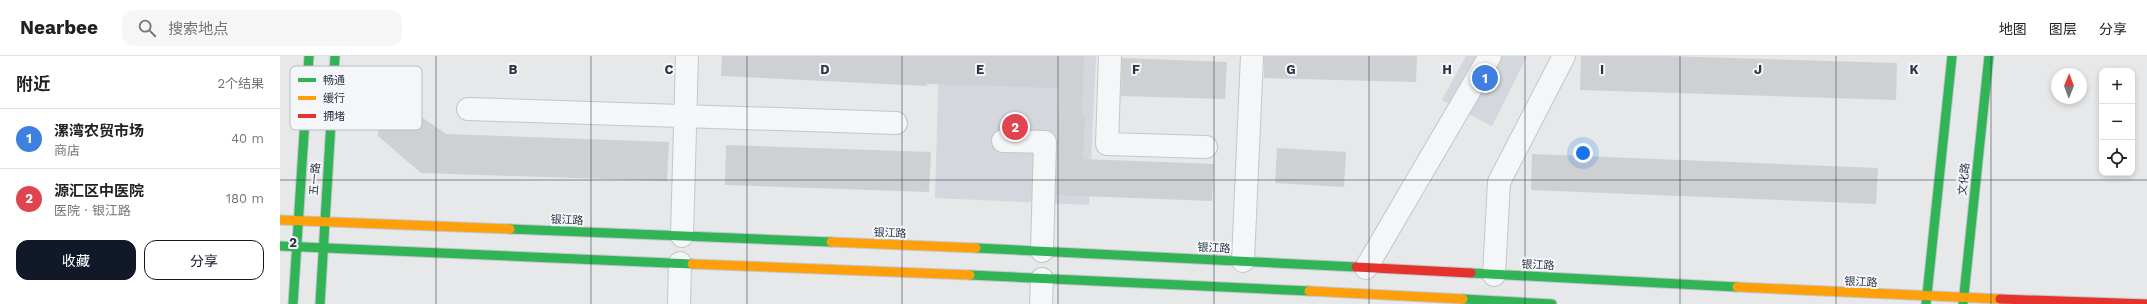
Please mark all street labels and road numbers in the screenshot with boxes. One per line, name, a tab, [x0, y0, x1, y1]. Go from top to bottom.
street label: 五一路	[307, 162, 323, 196]
street label: 文化路	[1956, 162, 1972, 196]
street label: 银江路	[550, 213, 584, 227]
street label: 银江路	[873, 226, 907, 240]
street label: 银江路	[1197, 241, 1231, 255]
street label: 银江路	[1521, 258, 1555, 272]
street label: 银江路	[1844, 275, 1878, 289]

